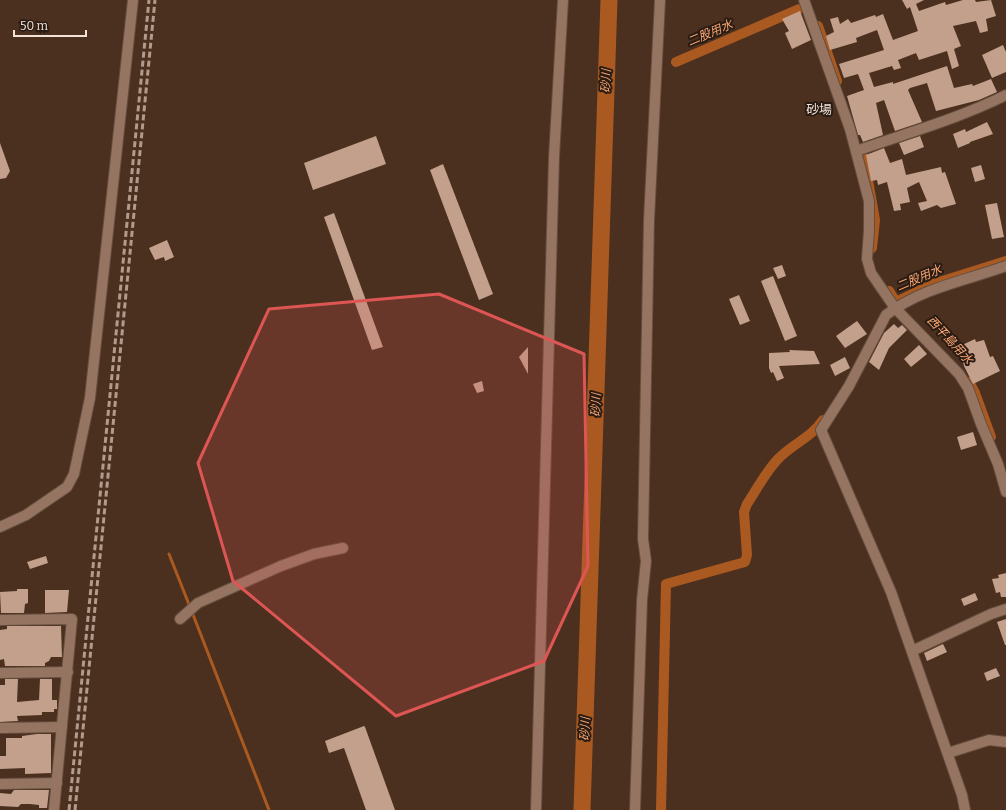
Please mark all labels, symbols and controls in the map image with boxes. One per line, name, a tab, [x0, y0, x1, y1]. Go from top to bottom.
scale bar	[14, 12, 86, 38]
water label: 二股用水	[685, 16, 737, 49]
text: 50 m	[20, 19, 49, 33]
water label: 砂川	[599, 67, 613, 93]
district label: 砂場	[806, 102, 832, 117]
water label: 二股用水	[894, 261, 946, 294]
water label: 西平島用水	[924, 313, 977, 368]
water label: 砂川	[589, 391, 603, 417]
water label: 砂川	[578, 715, 592, 741]

